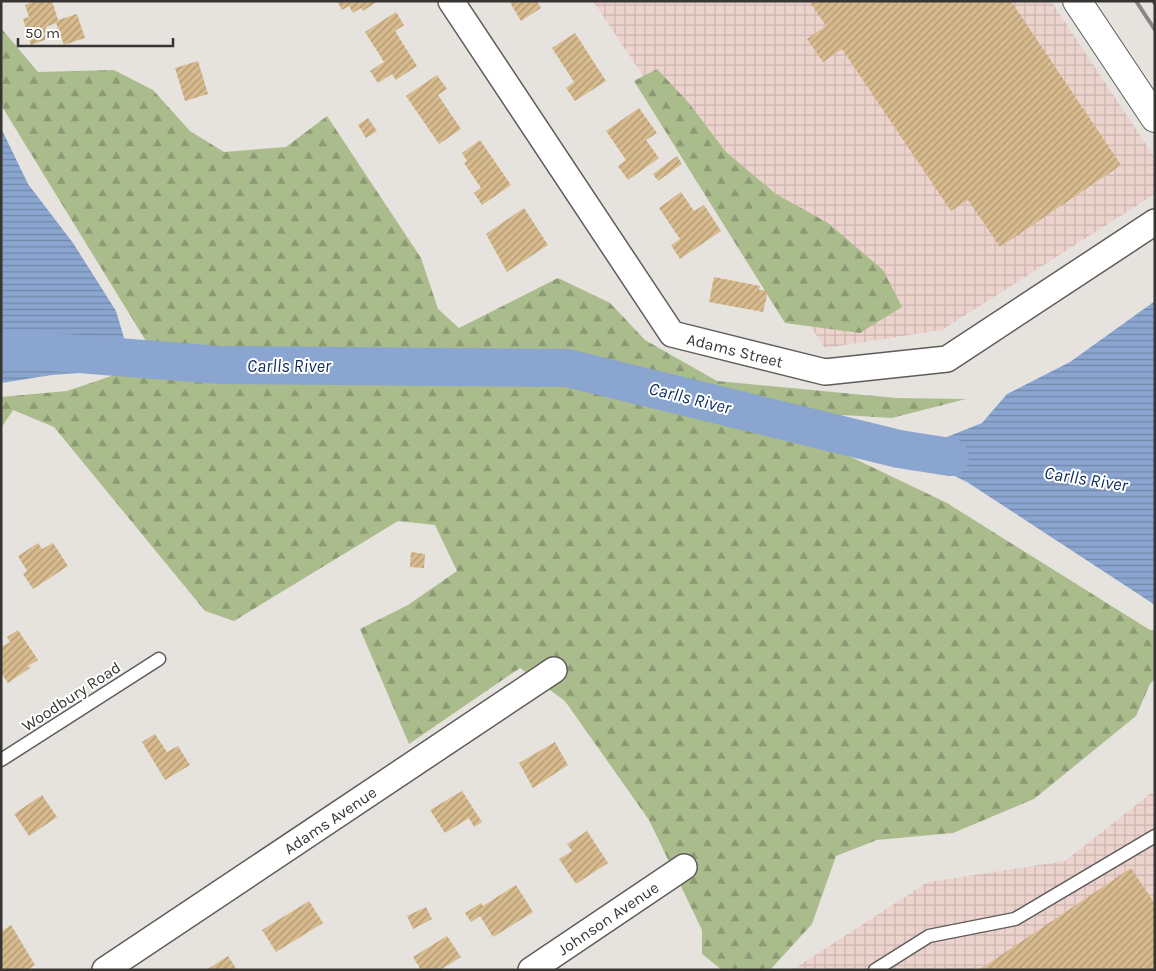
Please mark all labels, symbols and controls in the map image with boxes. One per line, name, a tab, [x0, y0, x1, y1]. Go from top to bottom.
scale bar	[18, 15, 172, 47]
text: 50 m	[25, 24, 60, 42]
street label: Adams Street	[685, 329, 785, 372]
water label: Carlls River	[247, 355, 332, 377]
water label: Carlls River	[647, 377, 734, 419]
water label: Carlls River	[1043, 462, 1130, 497]
street label: Woodbury Road	[18, 657, 124, 735]
street label: Adams Avenue	[280, 783, 380, 858]
street label: Johnson Avenue	[554, 878, 662, 959]

